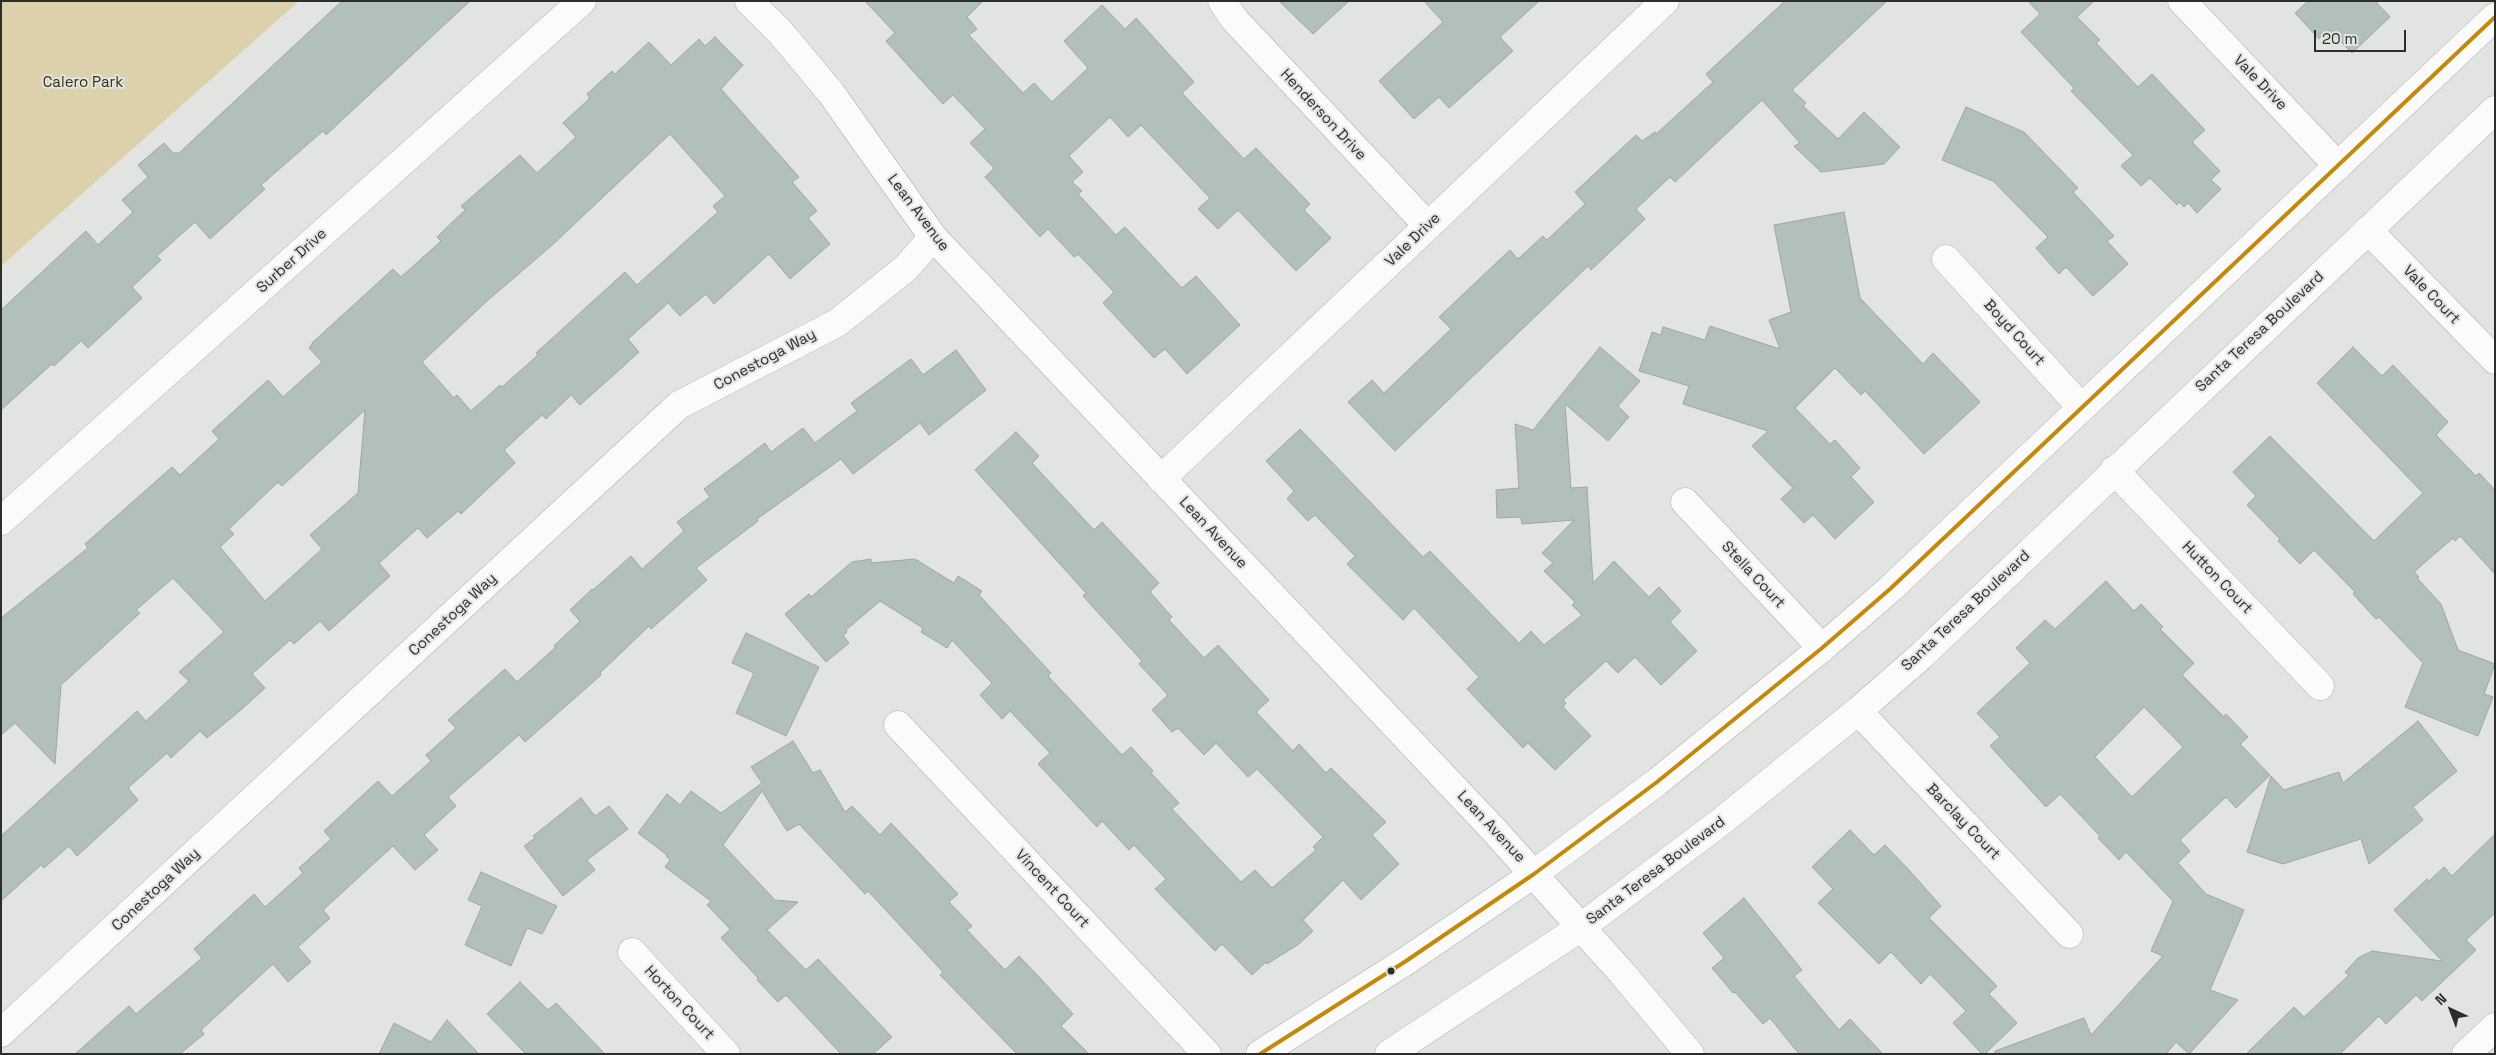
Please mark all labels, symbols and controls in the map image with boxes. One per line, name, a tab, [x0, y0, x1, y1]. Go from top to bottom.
scale bar	[2316, 20, 2408, 52]
text: 20 m	[2322, 29, 2357, 48]
street label: Vale Drive	[2229, 52, 2291, 114]
street label: Henderson Drive	[1276, 66, 1370, 164]
park label: Calero Park	[43, 74, 123, 92]
street label: Lean Avenue	[883, 171, 953, 255]
street label: Vale Drive	[1382, 209, 1444, 271]
street label: Surber Drive	[253, 225, 331, 297]
street label: Vale Court	[2399, 262, 2463, 328]
street label: Santa Teresa Boulevard	[2192, 268, 2328, 396]
street label: Boyd Court	[1980, 296, 2048, 370]
street label: Conestoga Way	[711, 325, 819, 395]
street label: Lean Avenue	[1175, 493, 1251, 573]
street label: Stella Court	[1717, 538, 1789, 612]
street label: Hutton Court	[2178, 538, 2256, 618]
street label: Santa Teresa Boulevard	[1898, 547, 2034, 675]
street label: Conestoga Way	[405, 570, 501, 660]
street label: Barclay Court	[1922, 780, 2004, 864]
street label: Lean Avenue	[1453, 787, 1529, 867]
street label: Santa Teresa Boulevard	[1583, 813, 1729, 929]
street label: Conestoga Way	[108, 845, 204, 935]
street label: Vincent Court	[1011, 846, 1093, 932]
street label: Horton Court	[640, 962, 718, 1044]
unlabelled marker	[1386, 966, 1396, 976]
north arrow	[2426, 985, 2476, 1035]
text: N	[2431, 989, 2450, 1009]

